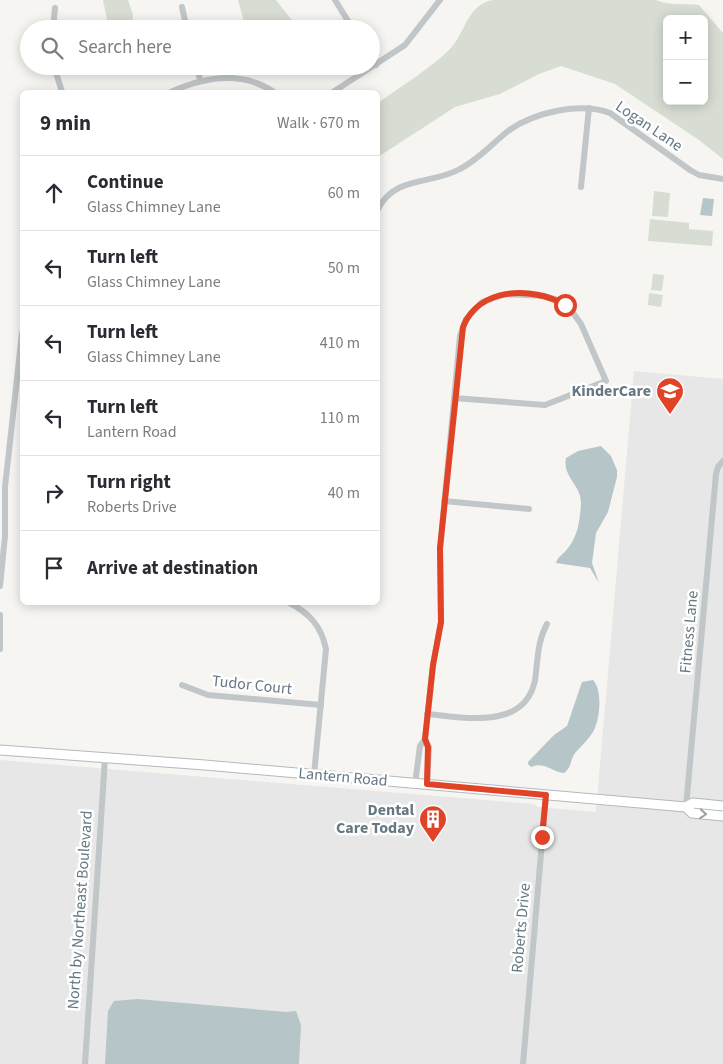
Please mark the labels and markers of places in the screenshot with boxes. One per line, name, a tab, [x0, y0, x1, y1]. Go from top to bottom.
school or university icon: KinderCare	[655, 376, 685, 415]
place label: KinderCare	[572, 380, 651, 402]
place label: Dental Care Today	[336, 799, 415, 839]
building icon: Dental Care Today	[418, 804, 448, 843]

